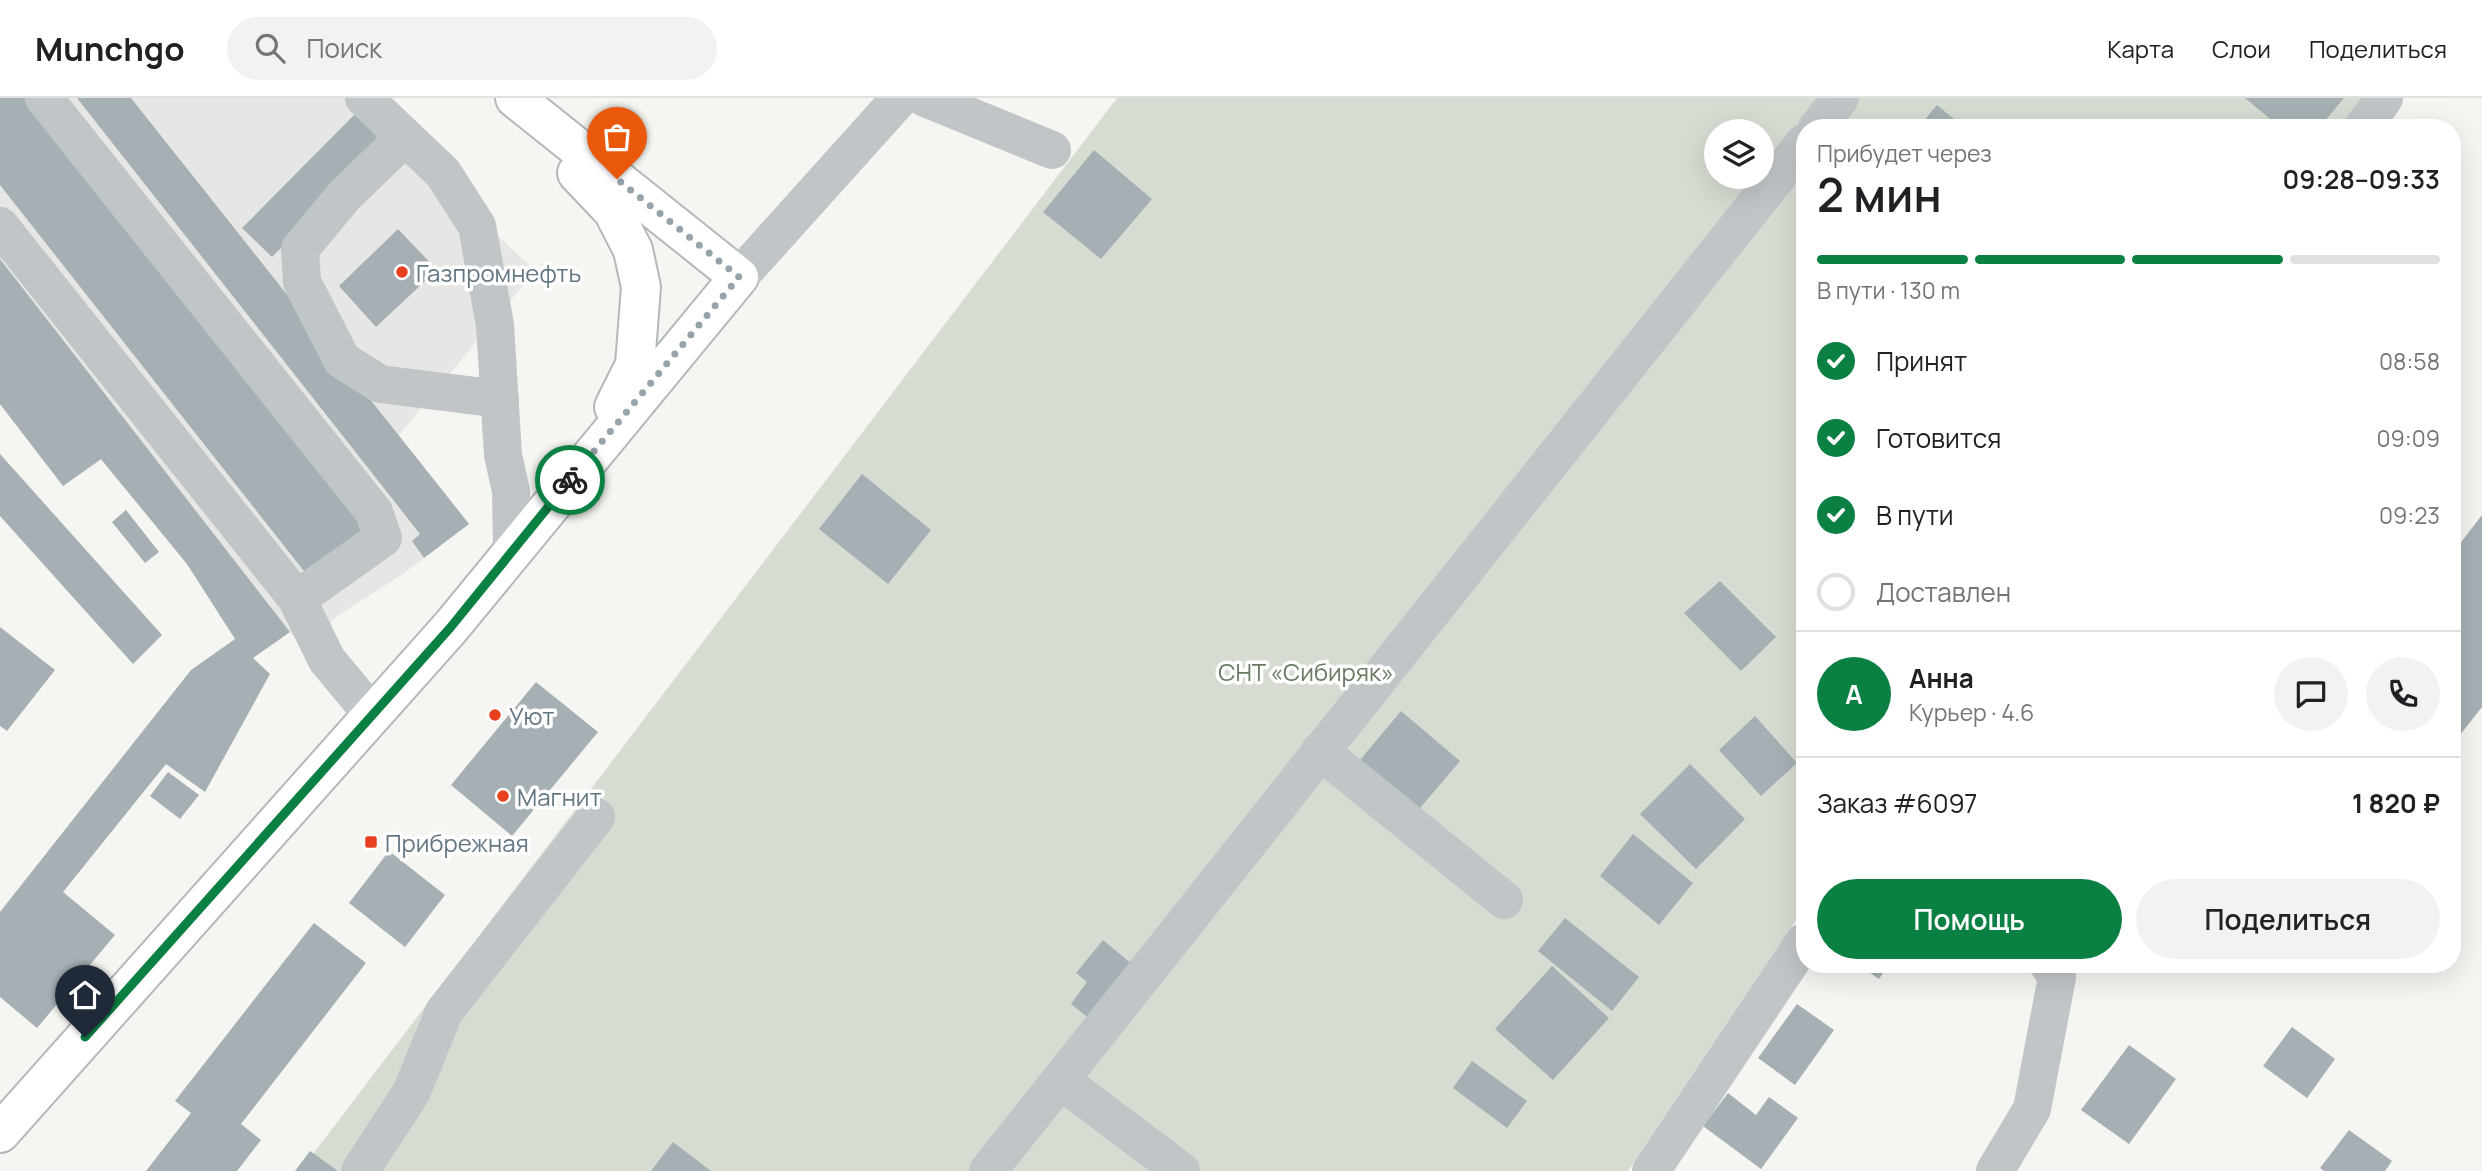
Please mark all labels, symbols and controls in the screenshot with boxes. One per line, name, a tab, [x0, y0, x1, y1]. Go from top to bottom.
search box	[227, 17, 717, 80]
text: Munchgo	[35, 26, 185, 71]
icon: search	[251, 29, 289, 67]
text: Поиск	[307, 30, 382, 66]
text: Карта	[2107, 32, 2174, 65]
text: Слои	[2212, 32, 2271, 65]
text: Поделиться	[2309, 32, 2447, 65]
pin	[587, 107, 647, 179]
icon: bag	[598, 118, 636, 156]
map controls	[1704, 119, 1774, 189]
button: layers	[1704, 119, 1774, 189]
text: Прибудет через	[1817, 137, 1992, 169]
text: 09:28–09:33	[2283, 161, 2440, 197]
text: 2 мин	[1817, 163, 1942, 226]
place label: Газпромнефть	[416, 256, 581, 289]
marker: Газпромнефть	[394, 264, 410, 280]
text: В пути · 130 m	[1817, 274, 1960, 306]
icon: check	[1817, 342, 1855, 380]
text: Принят	[1876, 343, 1967, 379]
text: 08:58	[2379, 345, 2440, 377]
icon: check	[1817, 419, 1855, 457]
text: Готовится	[1876, 420, 2001, 456]
text: 09:09	[2377, 422, 2440, 454]
courier	[535, 445, 605, 515]
icon: bike	[551, 461, 589, 499]
icon: check	[1817, 496, 1855, 534]
text: В пути	[1876, 497, 1954, 533]
text: 09:23	[2379, 499, 2440, 531]
text: Доставлен	[1876, 574, 2011, 610]
park label: СНТ «Сибиряк»	[1218, 655, 1394, 688]
button: chat	[2274, 657, 2348, 731]
button: phone	[2366, 657, 2440, 731]
text: Анна	[1909, 660, 1974, 696]
text: А	[1845, 676, 1863, 712]
text: Курьер · 4.6	[1909, 696, 2034, 728]
place label: Уют	[509, 699, 554, 732]
marker: Уют	[487, 707, 503, 723]
place label: Магнит	[517, 780, 602, 813]
text: Заказ #6097	[1817, 785, 1977, 821]
text: 1 820 ₽	[2352, 785, 2440, 821]
marker: Магнит	[495, 788, 511, 804]
place label: Прибрежная	[385, 826, 529, 859]
marker: Прибрежная	[363, 834, 379, 850]
button: Помощь	[1817, 879, 2122, 959]
button: Поделиться	[2136, 879, 2440, 959]
pin	[55, 965, 115, 1037]
icon: home	[66, 976, 104, 1014]

